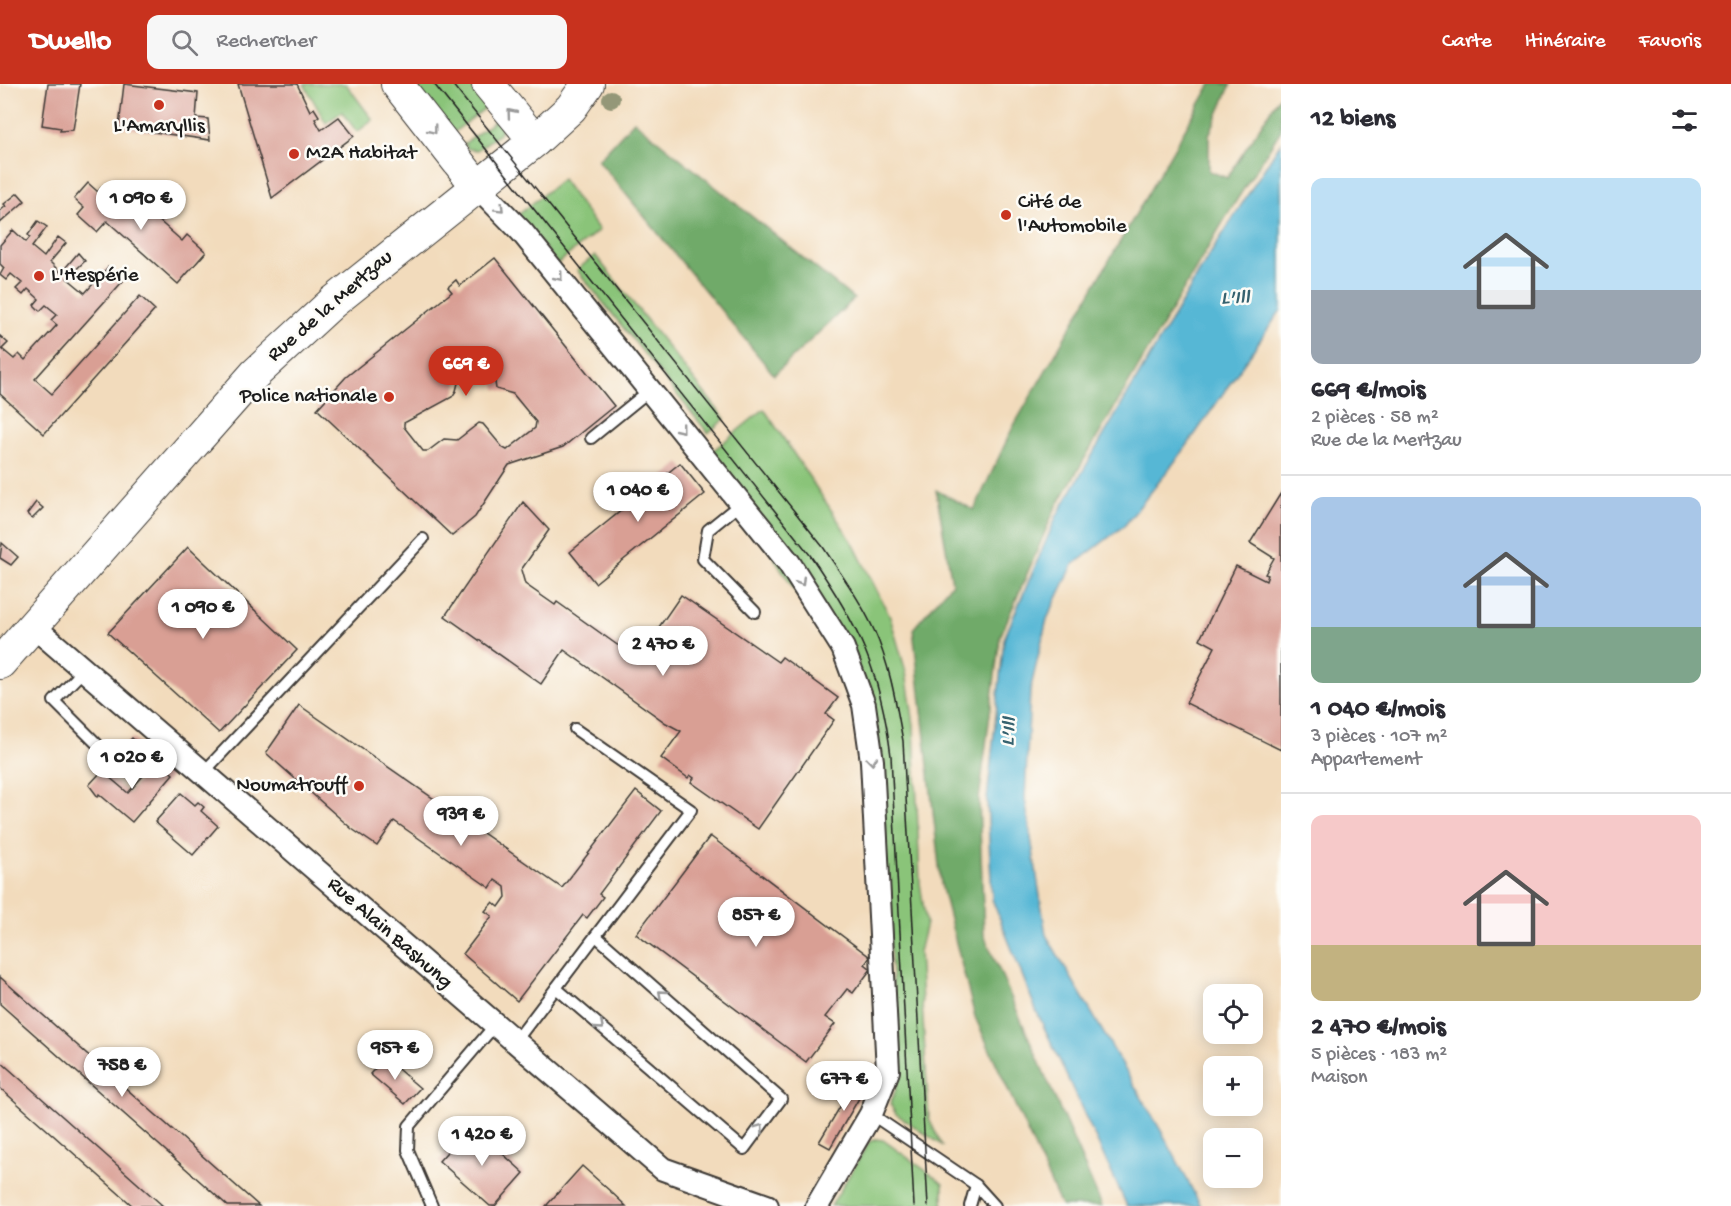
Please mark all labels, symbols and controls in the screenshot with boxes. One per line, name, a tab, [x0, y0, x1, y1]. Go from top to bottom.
search box	[147, 15, 567, 69]
text: Dwello	[30, 26, 111, 59]
icon: search	[168, 26, 201, 59]
text: Rechercher	[216, 29, 316, 55]
text: Carte	[1442, 30, 1492, 55]
text: Itinéraire	[1525, 30, 1606, 55]
text: Favoris	[1639, 30, 1701, 55]
marker: L'Amaryllis	[152, 98, 166, 112]
icon: filters	[1668, 104, 1701, 137]
text: 12 biens	[1311, 105, 1395, 136]
one-way arrow	[507, 109, 518, 120]
place label: L'Amaryllis	[113, 115, 206, 140]
one-way arrow	[425, 123, 436, 134]
place label: M2A Habitat	[306, 142, 419, 167]
marker: M2A Habitat	[287, 147, 301, 161]
pin: 1 090 €	[86, 180, 196, 231]
text: 1 090 €	[110, 188, 172, 211]
place label: Cité de l'Automobile	[1018, 191, 1128, 240]
one-way arrow	[493, 200, 504, 211]
marker: Cité de l'Automobile	[999, 208, 1013, 222]
icon: home	[1452, 217, 1560, 325]
street label: Rue de la Mertzau	[263, 246, 399, 368]
place label: L'Hespérie	[51, 264, 140, 289]
marker: L'Hespérie	[32, 269, 46, 283]
one-way arrow	[551, 270, 562, 281]
water label: L'Ill	[1221, 286, 1250, 312]
pin: 669 €	[424, 346, 508, 397]
text: 669 €	[443, 354, 489, 377]
text: 669 €/mois	[1311, 376, 1425, 407]
place label: Police nationale	[239, 385, 378, 410]
marker: Police nationale	[382, 390, 396, 404]
text: 2 pièces · 58 m²	[1311, 407, 1439, 430]
one-way arrow	[674, 422, 685, 433]
text: Rue de la Mertzau	[1311, 430, 1462, 453]
pin: 1 040 €	[583, 472, 693, 523]
text: 1 040 €	[607, 480, 669, 503]
icon: home	[1452, 536, 1560, 644]
one-way arrow	[794, 576, 806, 586]
pin: 1 090 €	[148, 589, 258, 640]
text: 1 090 €	[172, 597, 234, 620]
pin: 2 470 €	[608, 626, 718, 677]
text: 2 470 €	[632, 634, 694, 657]
text: 1 040 €/mois	[1311, 695, 1445, 726]
water label: L'Ill	[996, 715, 1025, 748]
text: 3 pièces · 107 m²	[1311, 726, 1448, 749]
pin: 1 020 €	[77, 739, 187, 790]
text: 1 020 €	[101, 747, 163, 770]
text: Appartement	[1311, 749, 1421, 772]
one-way arrow	[865, 756, 878, 766]
place label: Noumatrouff	[236, 774, 349, 799]
marker: Noumatrouff	[352, 779, 366, 793]
pin: 939 €	[419, 796, 503, 847]
text: 939 €	[437, 804, 485, 827]
icon: home	[1452, 854, 1560, 962]
street label: Rue Alain Bashung	[321, 873, 457, 995]
pin: 857 €	[714, 897, 798, 948]
text: 857 €	[732, 905, 780, 928]
map controls	[1203, 984, 1263, 1188]
button: locate	[1203, 984, 1263, 1044]
one-way arrow	[658, 990, 668, 1001]
text: 2 470 €/mois	[1311, 1013, 1446, 1044]
one-way arrow	[593, 1019, 604, 1030]
pin: 957 €	[353, 1030, 437, 1081]
text: 957 €	[371, 1038, 419, 1061]
text: 5 pièces · 183 m²	[1311, 1044, 1447, 1067]
pin: 758 €	[80, 1047, 164, 1098]
text: 758 €	[98, 1055, 146, 1078]
button: +	[1203, 1056, 1263, 1116]
pin: 677 €	[802, 1061, 886, 1112]
text: Maison	[1311, 1067, 1368, 1090]
text: 677 €	[820, 1069, 868, 1092]
pin: 1 420 €	[427, 1116, 537, 1167]
one-way arrow	[753, 1123, 764, 1134]
text: 1 420 €	[452, 1124, 512, 1147]
button: −	[1203, 1128, 1263, 1188]

